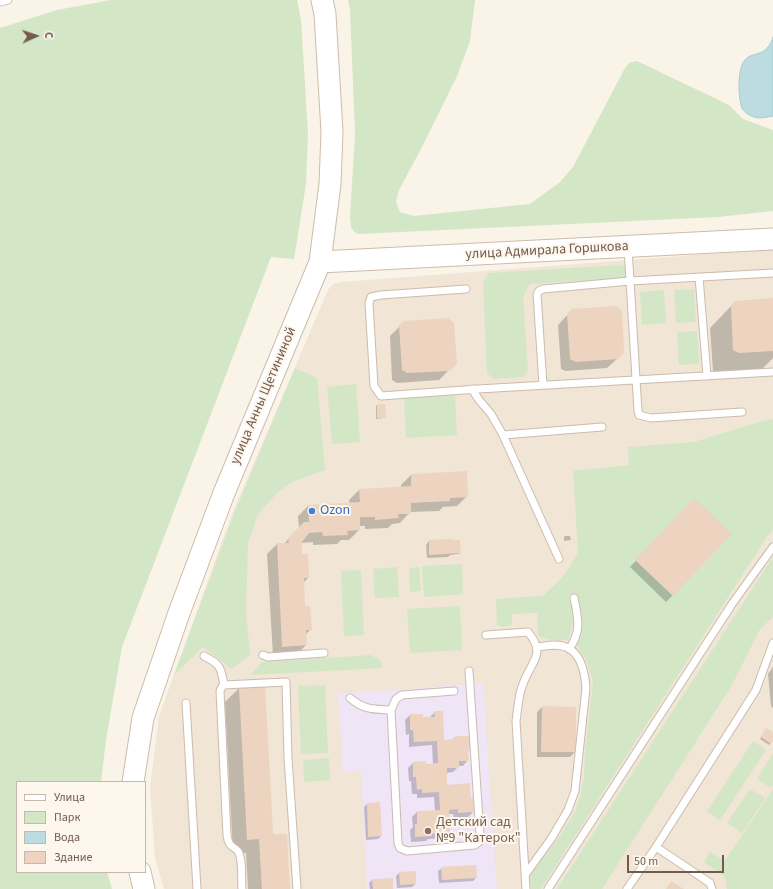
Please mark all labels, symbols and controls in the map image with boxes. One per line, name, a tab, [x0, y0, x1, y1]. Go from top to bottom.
north arrow	[16, 16, 56, 56]
text: С	[41, 32, 56, 39]
street label: улица Адмирала Горшкова	[465, 238, 629, 264]
street label: улица Анны Щетининой	[227, 325, 301, 467]
place label: Ozon	[320, 503, 350, 519]
marker: Ozon	[307, 506, 317, 516]
legend	[16, 781, 146, 873]
text: Улица	[54, 789, 85, 806]
text: Парк	[54, 809, 80, 826]
place label: Детский сад №9 "Катерок"	[436, 815, 521, 848]
marker: Детский сад №9 "Катерок"	[423, 826, 433, 836]
text: Вода	[54, 829, 80, 846]
scale bar	[629, 847, 726, 873]
text: Здание	[54, 849, 93, 866]
text: 50 m	[634, 853, 658, 870]

